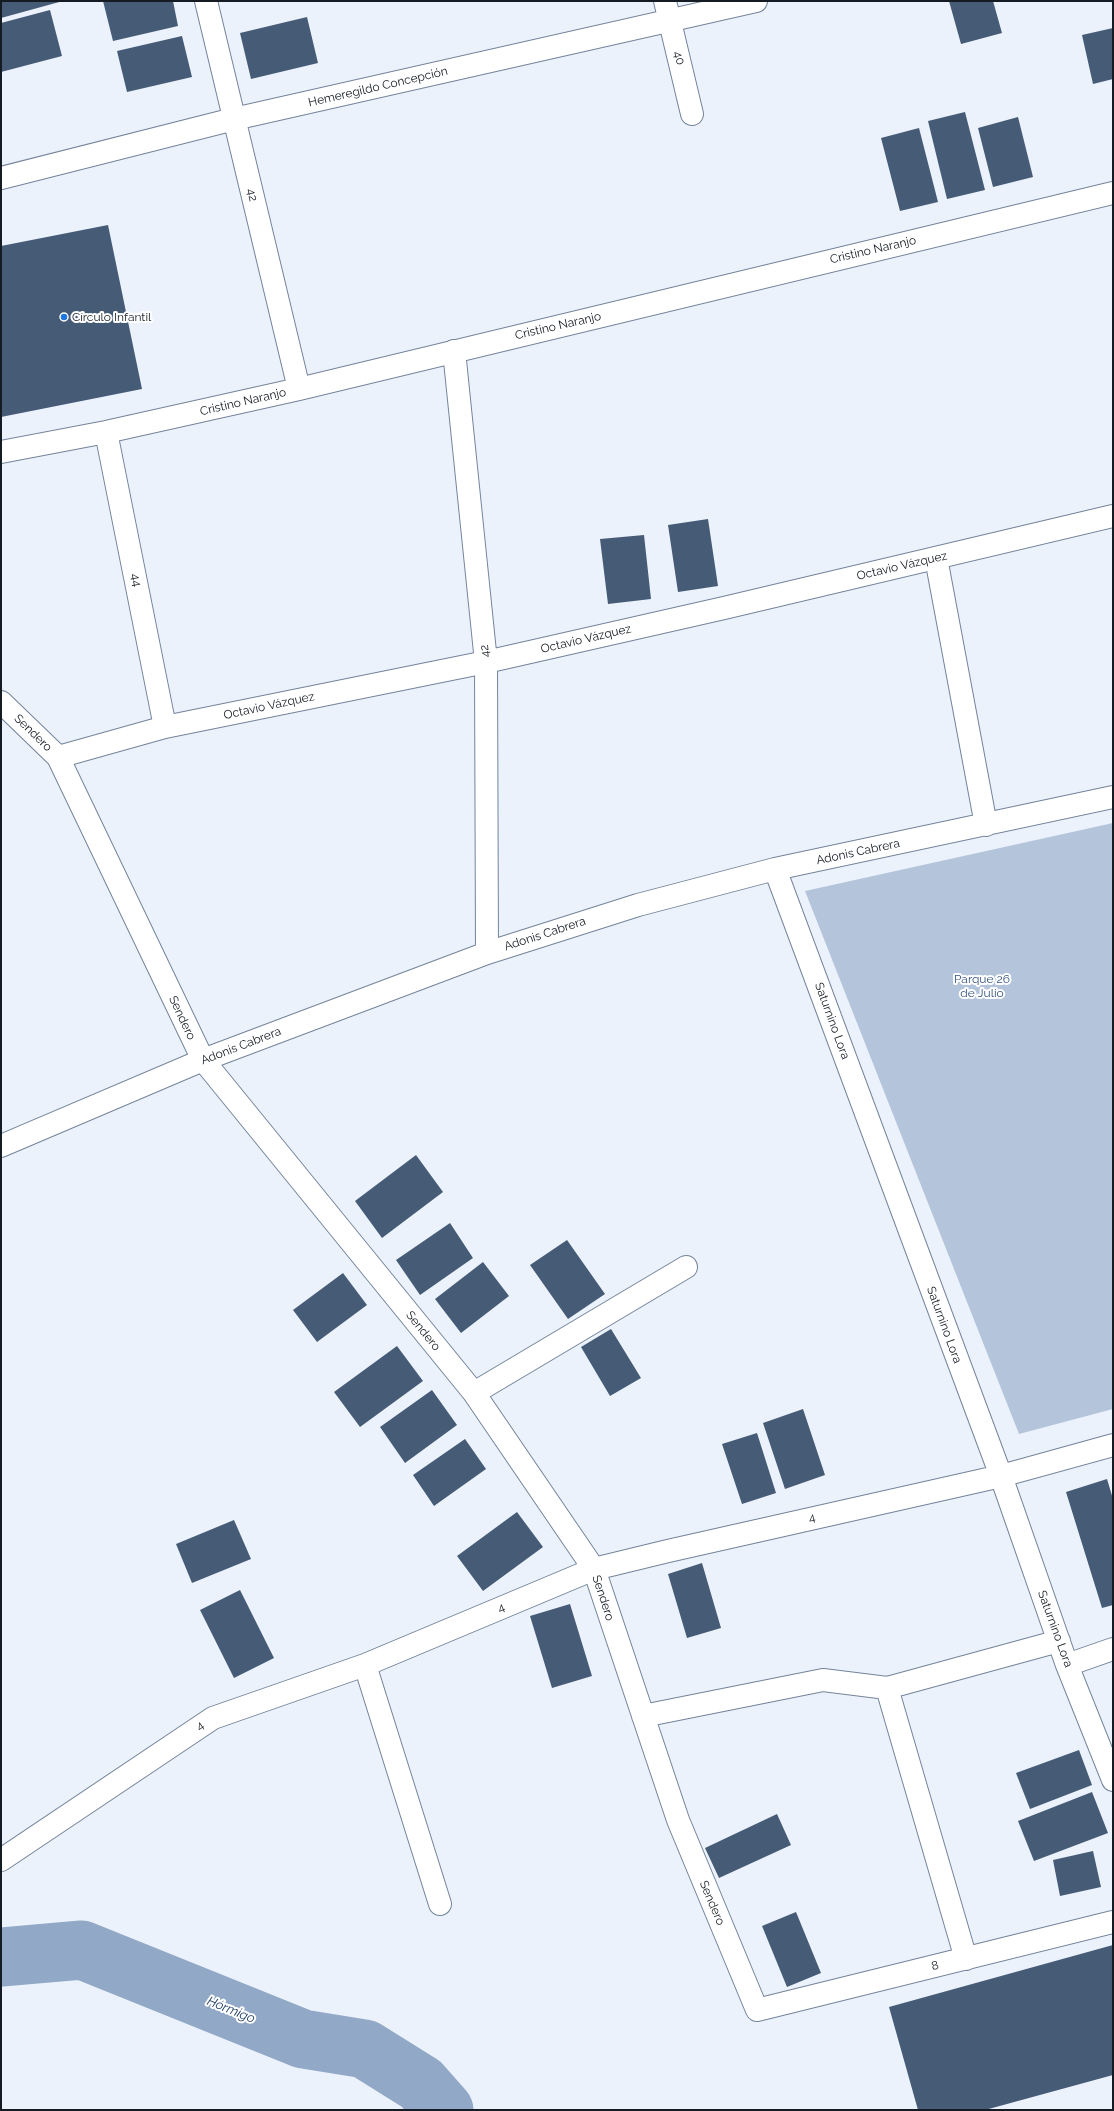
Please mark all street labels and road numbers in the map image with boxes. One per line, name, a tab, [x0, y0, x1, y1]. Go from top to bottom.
street label: 40	[670, 50, 688, 66]
street label: Hemeregildo Concepción	[307, 64, 449, 110]
street label: 42	[244, 187, 260, 203]
street label: Cristino Naranjo	[829, 233, 917, 267]
street label: Cristino Naranjo	[514, 309, 602, 343]
street label: Cristino Naranjo	[199, 385, 287, 419]
street label: Octavio Vázquez	[855, 549, 949, 583]
street label: 44	[128, 572, 144, 588]
street label: Octavio Vázquez	[539, 622, 633, 656]
street label: 42	[477, 644, 493, 658]
street label: Octavio Vázquez	[222, 689, 316, 723]
street label: Sendero	[11, 711, 55, 755]
street label: Adonis Cabrera	[815, 836, 901, 868]
street label: Adonis Cabrera	[502, 914, 588, 954]
street label: Saturnino Lora	[811, 981, 853, 1061]
street label: Sendero	[166, 994, 198, 1042]
street label: Adonis Cabrera	[199, 1024, 283, 1068]
street label: Saturnino Lora	[923, 1285, 965, 1365]
street label: Sendero	[403, 1308, 443, 1354]
street label: 4	[807, 1510, 817, 1526]
street label: Sendero	[589, 1573, 617, 1623]
street label: Saturnino Lora	[1034, 1589, 1076, 1669]
street label: 4	[495, 1600, 507, 1616]
street label: 4	[193, 1718, 207, 1734]
street label: Sendero	[696, 1879, 728, 1927]
street label: 8	[930, 1958, 940, 1974]

